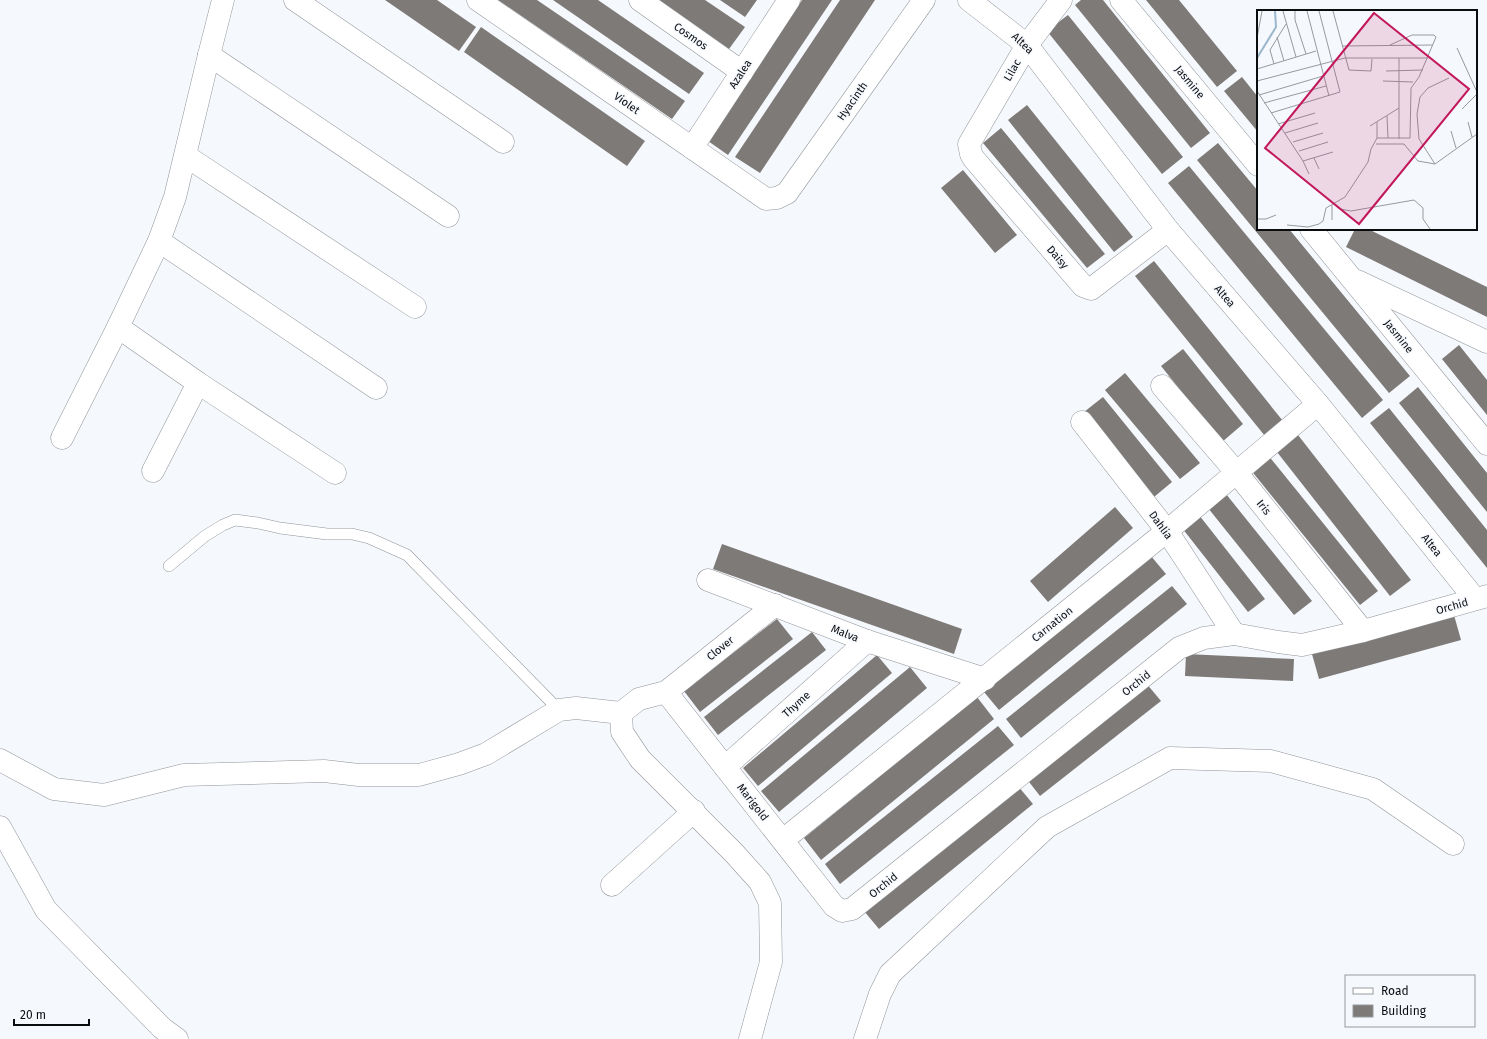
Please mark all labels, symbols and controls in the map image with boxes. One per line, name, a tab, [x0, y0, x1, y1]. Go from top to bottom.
inset map	[1257, 10, 1477, 230]
street label: Cosmos	[671, 20, 710, 53]
street label: Altea	[1009, 30, 1036, 57]
street label: Azalea	[726, 57, 755, 91]
street label: Lilac	[1001, 57, 1024, 83]
street label: Jasmine	[1172, 63, 1207, 102]
street label: Hyacinth	[834, 80, 870, 123]
street label: Violet	[611, 90, 642, 117]
street label: Daisy	[1044, 243, 1072, 272]
street label: Altea	[1211, 283, 1238, 310]
street label: Jasmine	[1381, 317, 1416, 356]
street label: Iris	[1254, 497, 1274, 518]
street label: Dahlia	[1146, 509, 1175, 542]
street label: Altea	[1419, 531, 1445, 559]
street label: Orchid	[1435, 596, 1470, 617]
street label: Carnation	[1029, 604, 1075, 645]
street label: Malva	[829, 622, 861, 645]
street label: Clover	[704, 633, 737, 663]
street label: Orchid	[1119, 668, 1153, 699]
street label: Thyme	[780, 689, 813, 720]
street label: Marigold	[734, 781, 771, 823]
street label: Orchid	[866, 870, 900, 901]
legend	[1345, 975, 1475, 1027]
text: Road	[1381, 984, 1409, 998]
scale bar	[14, 1001, 89, 1027]
text: Building	[1381, 1004, 1427, 1018]
text: 20 m	[20, 1008, 46, 1022]

